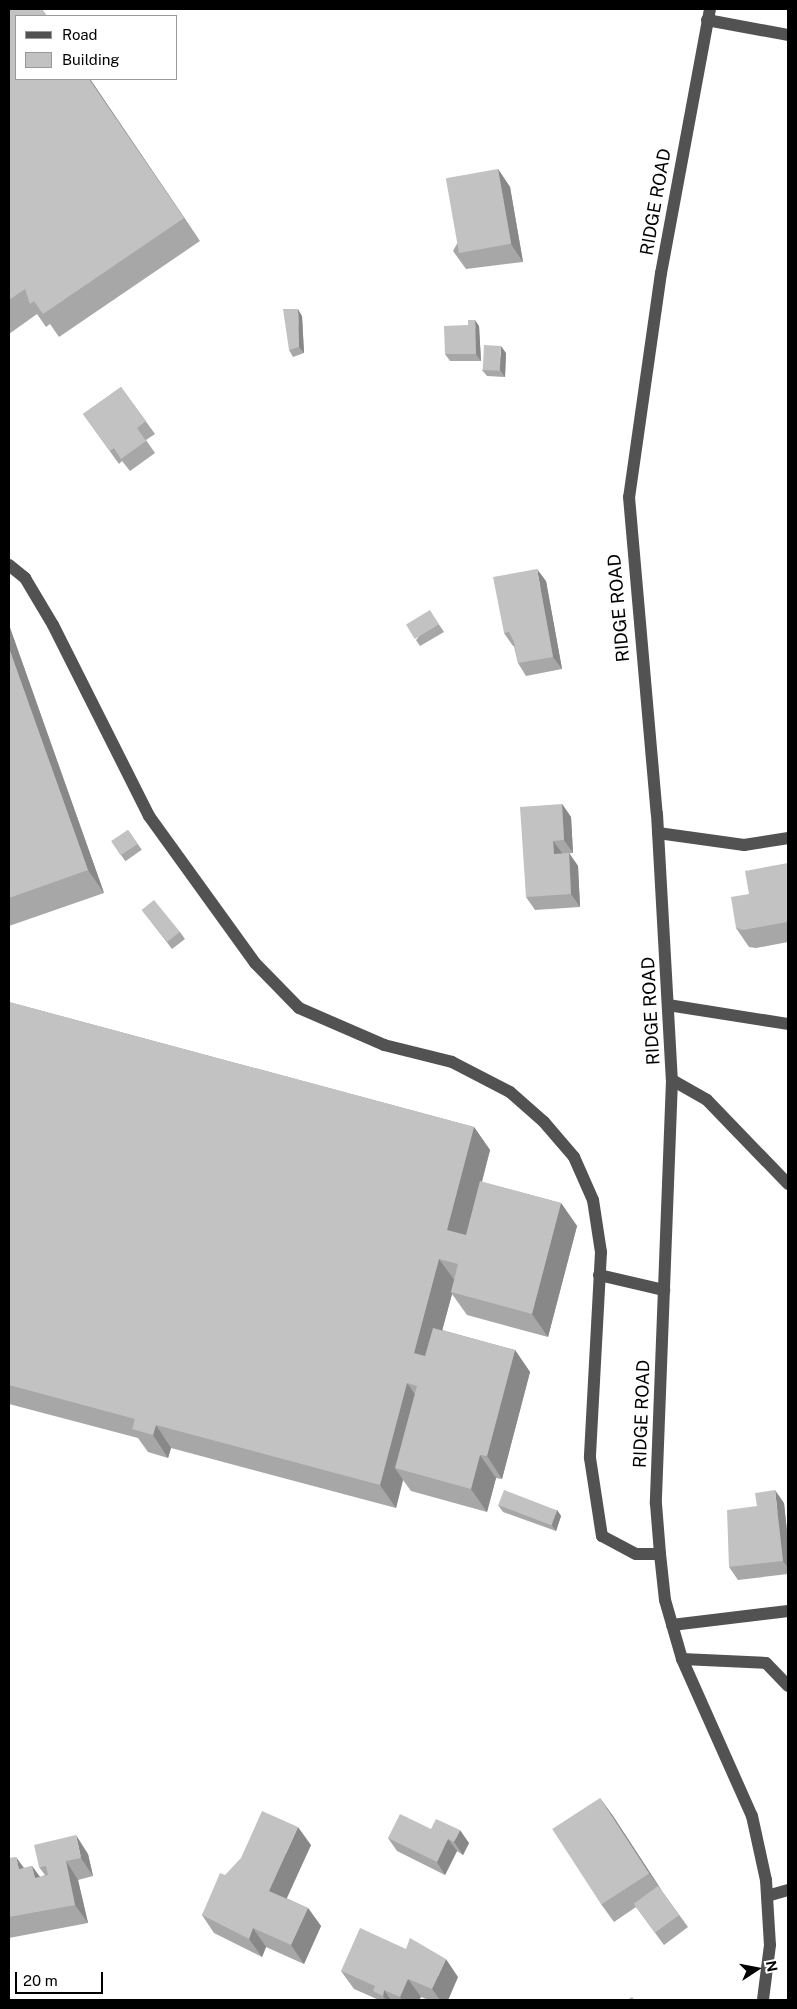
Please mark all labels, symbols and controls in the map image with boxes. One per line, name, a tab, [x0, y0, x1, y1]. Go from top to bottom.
legend	[15, 15, 178, 80]
text: Road	[62, 26, 98, 43]
text: Building	[62, 51, 120, 68]
street label: RIDGE ROAD	[636, 147, 676, 257]
street label: RIDGE ROAD	[604, 553, 634, 663]
street label: RIDGE ROAD	[637, 956, 665, 1066]
street label: RIDGE ROAD	[629, 1359, 655, 1469]
north arrow	[732, 1944, 782, 1994]
text: N	[763, 1959, 781, 1973]
scale bar	[18, 1962, 105, 1994]
text: 20 m	[23, 1972, 58, 1989]

